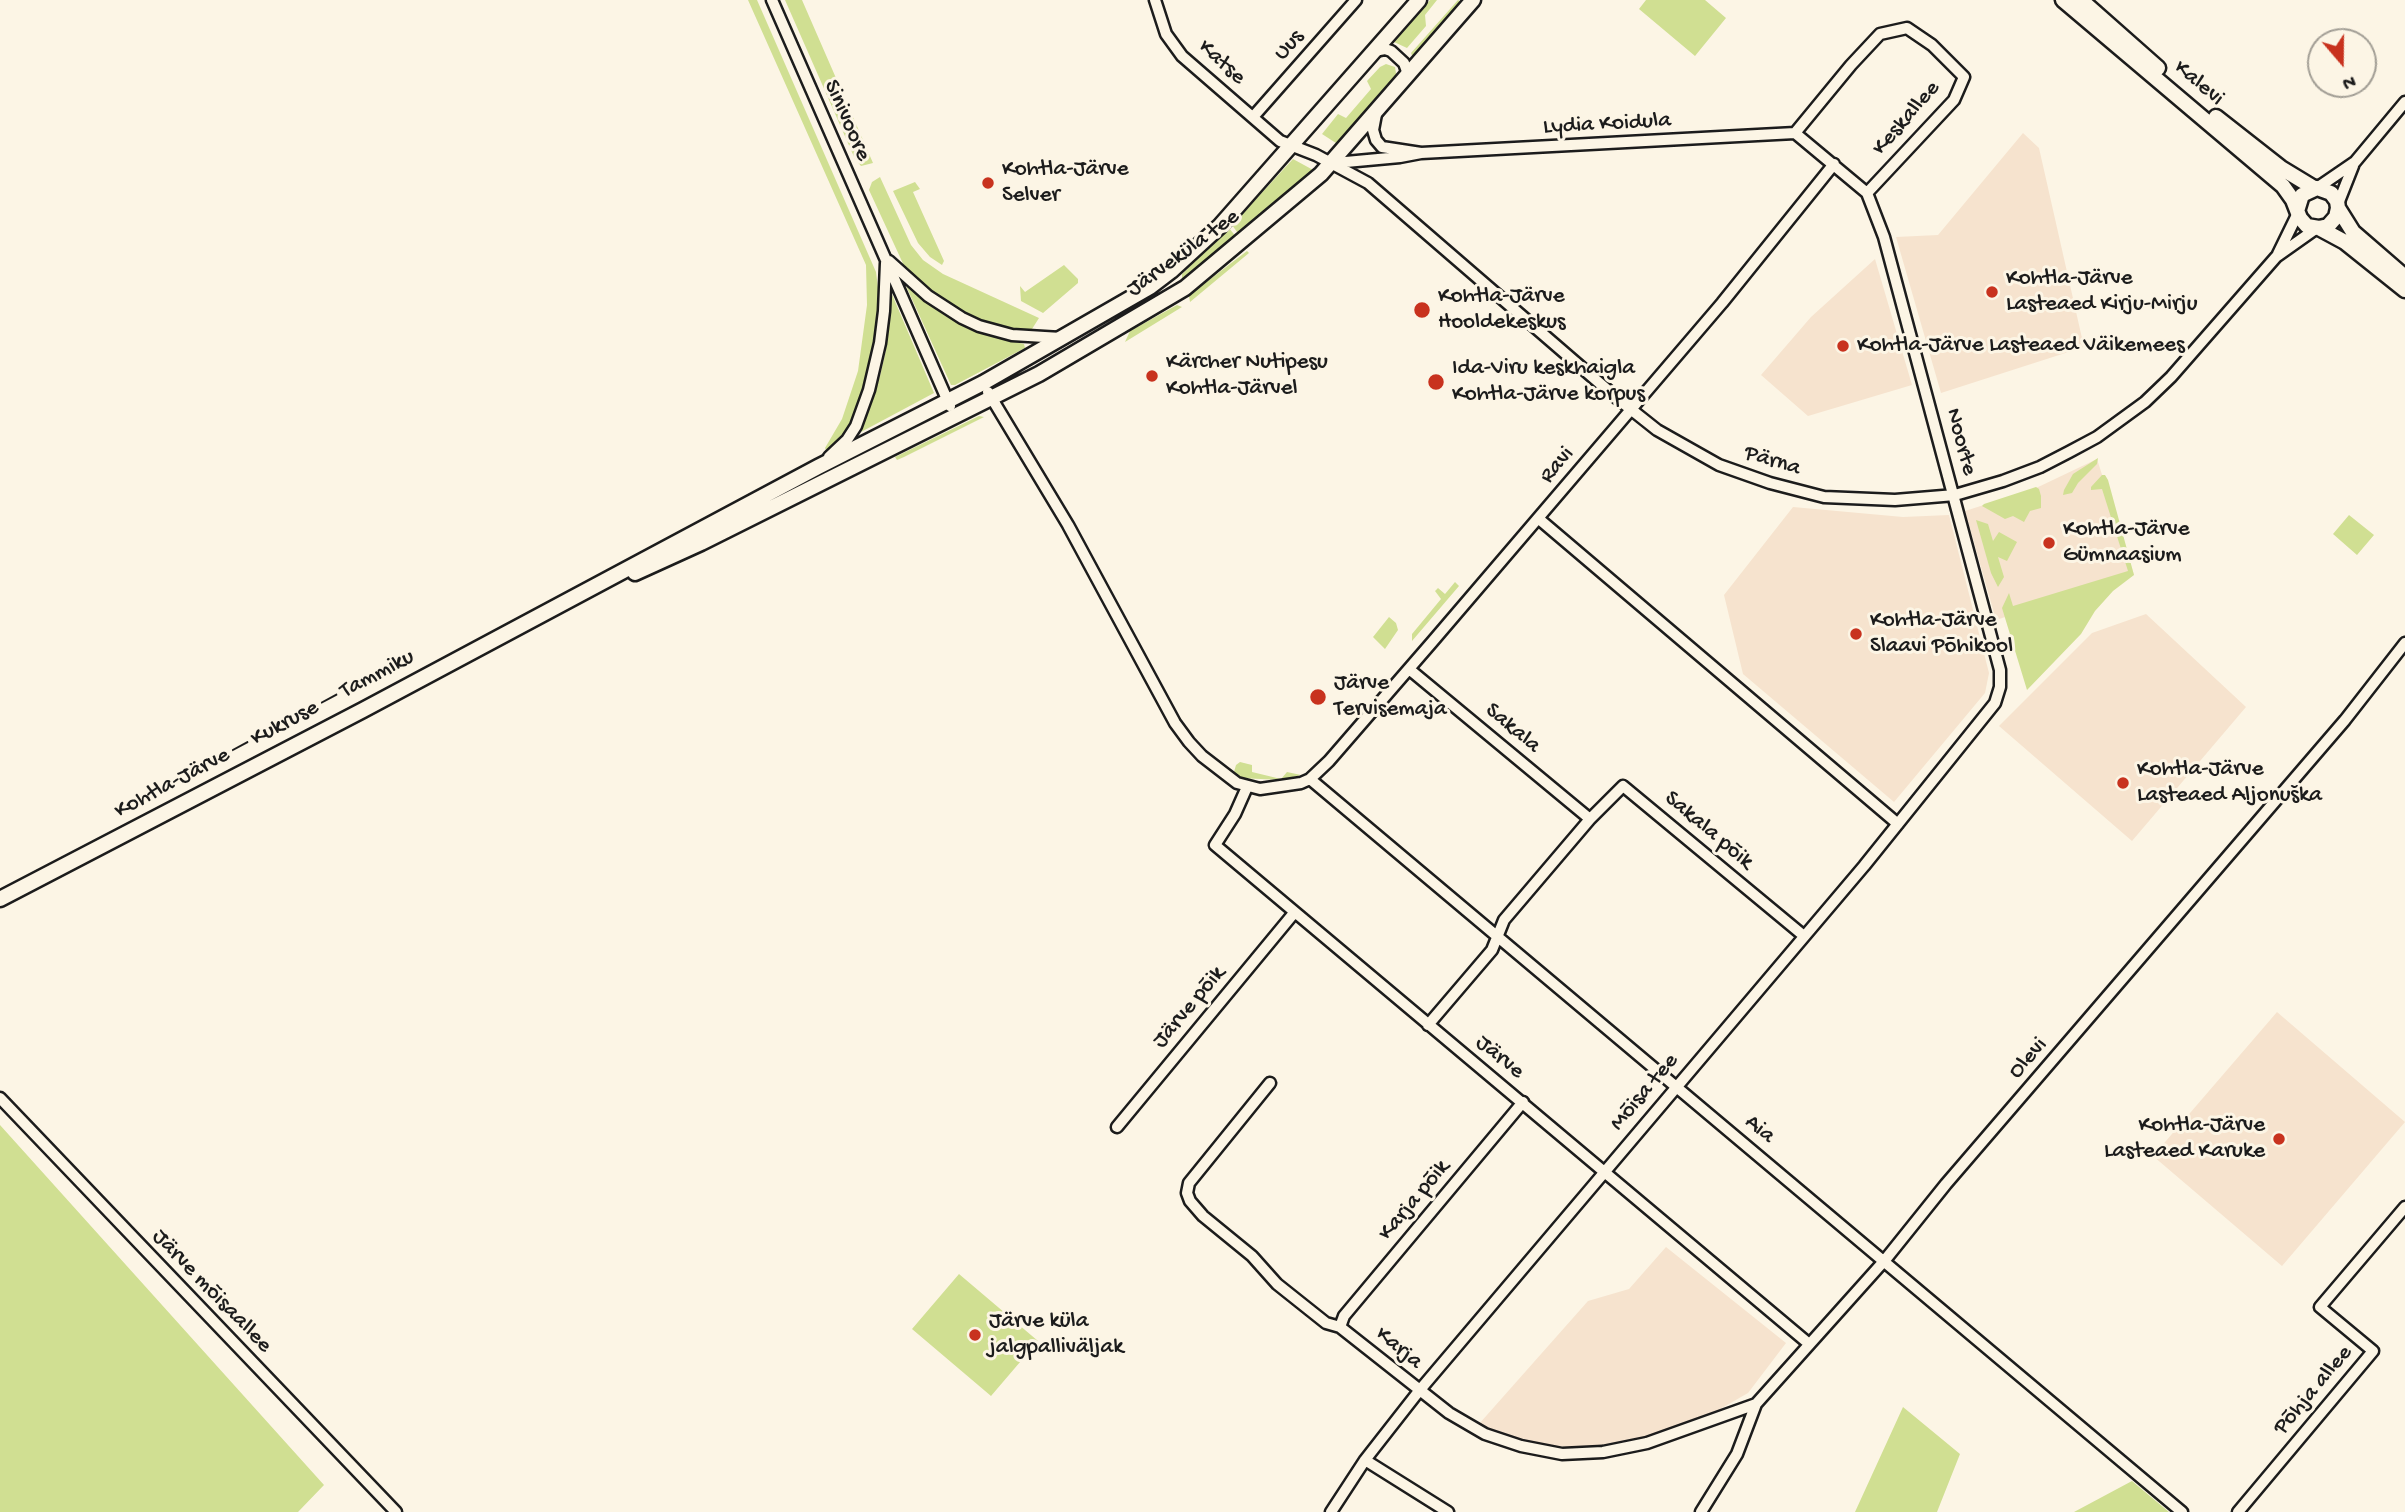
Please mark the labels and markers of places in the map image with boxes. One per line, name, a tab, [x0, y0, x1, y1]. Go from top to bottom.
place label: Kohtla-Järve Selver	[1002, 156, 1129, 210]
marker: Kohtla-Järve Selver	[980, 175, 996, 191]
place label: Kohtla-Järve Lasteaed Kirju-Mirju	[2006, 265, 2198, 319]
place label: Kohtla-Järve Hooldekeskus	[1438, 283, 1566, 337]
marker: Kohtla-Järve Lasteaed Kirju-Mirju	[1984, 284, 2000, 300]
marker: Kohtla-Järve Hooldekeskus	[1412, 300, 1432, 320]
place label: Kohtla-Järve Lasteaed Väikemees	[1857, 332, 2185, 360]
marker: Kohtla-Järve Lasteaed Väikemees	[1835, 338, 1851, 354]
place label: Kärcher Nutipesu Kohtla-Järvel	[1166, 349, 1328, 403]
place label: Ida-Viru keskhaigla Kohtla-Järve korpus	[1452, 355, 1645, 409]
marker: Kärcher Nutipesu Kohtla-Järvel	[1144, 368, 1160, 384]
marker: Ida-Viru keskhaigla Kohtla-Järve korpus	[1426, 372, 1446, 392]
place label: Kohtla-Järve Gümnaasium	[2063, 516, 2190, 570]
marker: Kohtla-Järve Gümnaasium	[2041, 535, 2057, 551]
place label: Kohtla-Järve Slaavi Põhikool	[1870, 607, 2013, 661]
marker: Kohtla-Järve Slaavi Põhikool	[1848, 626, 1864, 642]
place label: Järve Tervisemaja	[1334, 670, 1447, 724]
marker: Järve Tervisemaja	[1308, 687, 1328, 707]
place label: Kohtla-Järve Lasteaed Aljonuška	[2137, 756, 2322, 810]
marker: Kohtla-Järve Lasteaed Aljonuška	[2115, 775, 2131, 791]
place label: Kohtla-Järve Lasteaed Karuke	[2104, 1112, 2265, 1166]
marker: Kohtla-Järve Lasteaed Karuke	[2271, 1131, 2287, 1147]
place label: Järve küla jalgpalliväljak	[989, 1308, 1124, 1362]
marker: Järve küla jalgpalliväljak	[967, 1327, 983, 1343]

